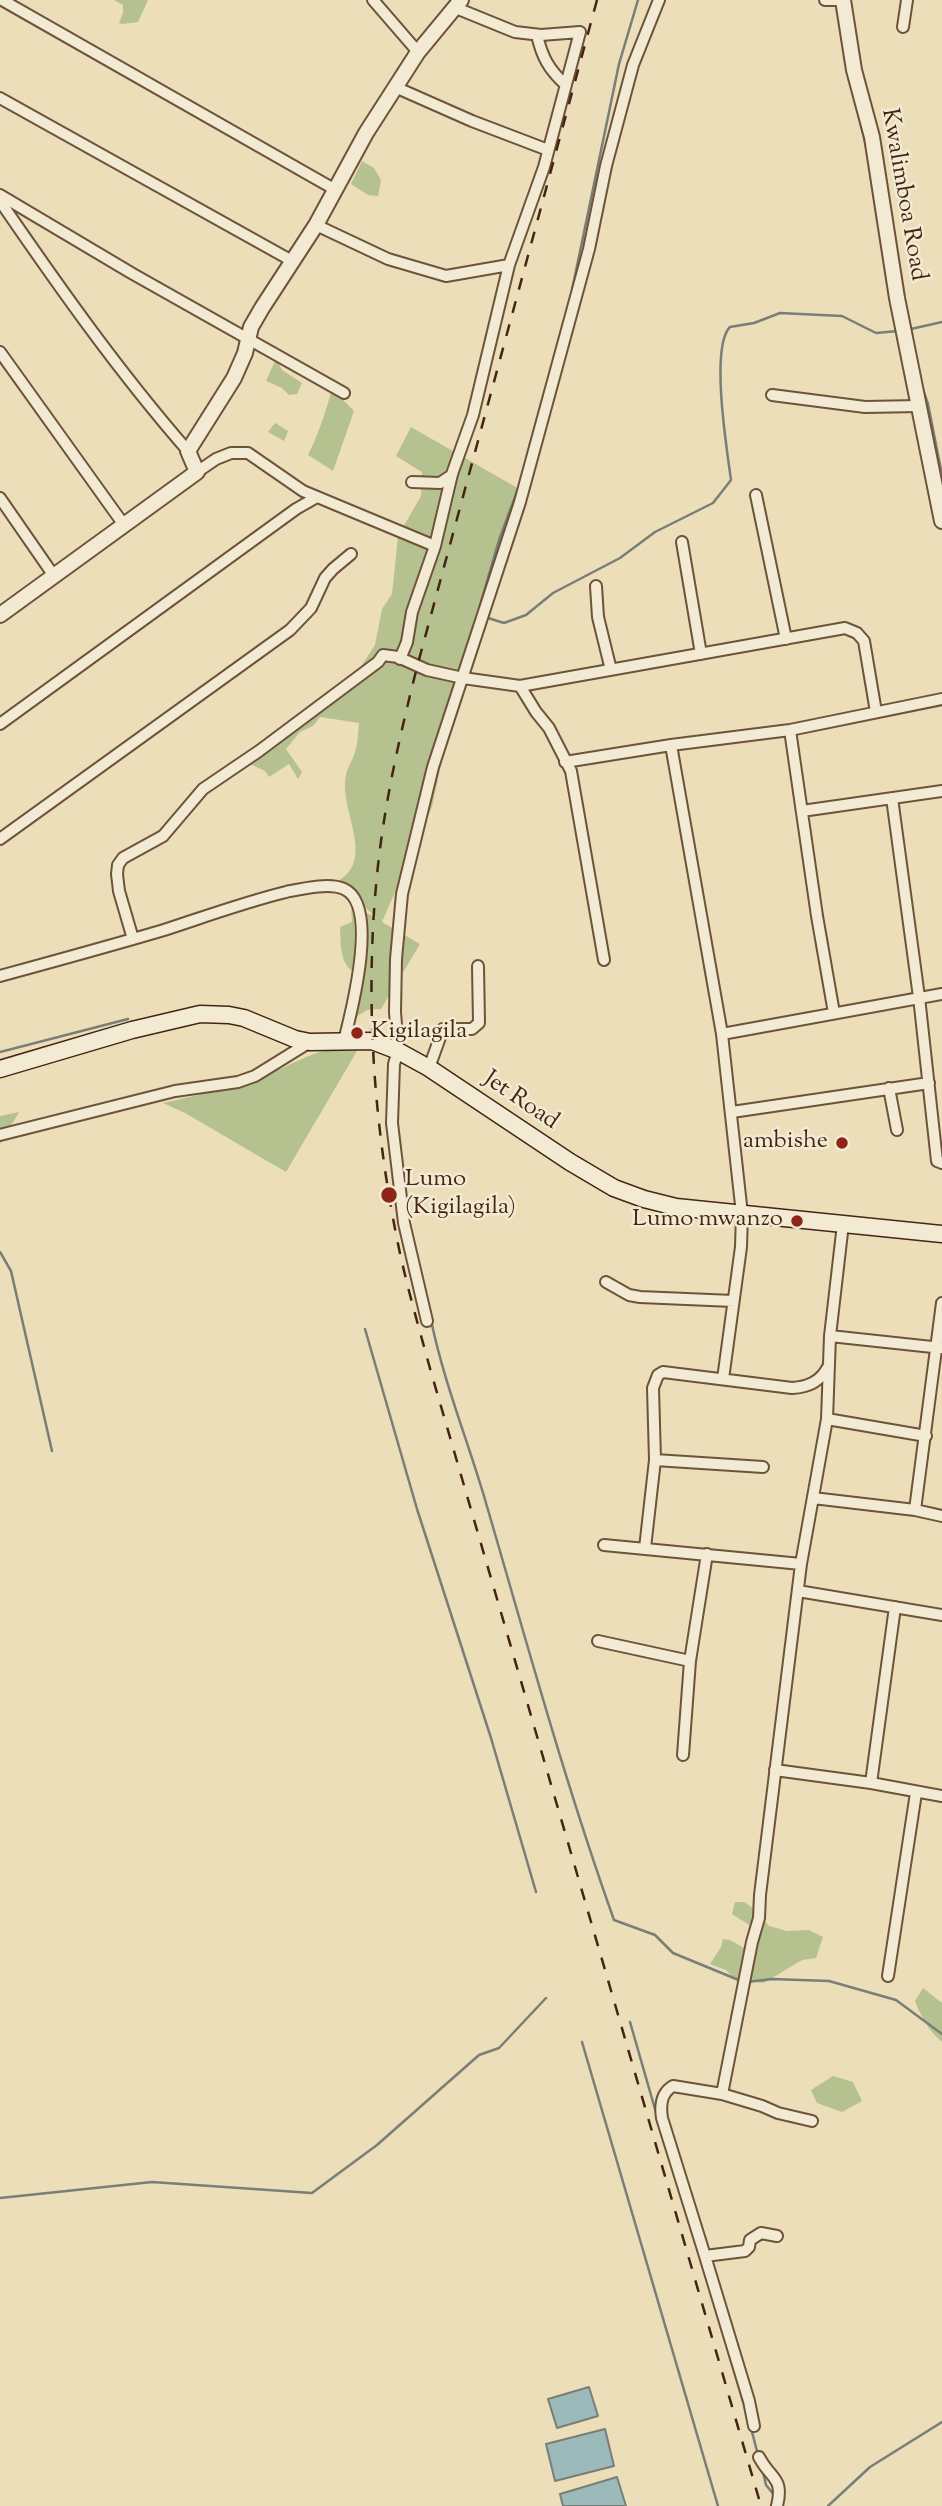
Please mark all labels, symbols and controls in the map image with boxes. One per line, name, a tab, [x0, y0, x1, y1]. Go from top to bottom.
street label: Kwalimboa Road	[873, 107, 931, 283]
place label: Kigilagila	[371, 1019, 467, 1047]
marker: Kigilagila	[349, 1025, 365, 1041]
street label: Jet Road	[477, 1066, 563, 1138]
place label: ambishe	[743, 1129, 828, 1157]
marker: ambishe	[834, 1135, 850, 1151]
place label: Lumo (Kigilagila)	[405, 1167, 516, 1223]
marker: Lumo (Kigilagila)	[379, 1185, 399, 1205]
place label: Lumo mwanzo	[632, 1207, 783, 1235]
marker: Lumo mwanzo	[789, 1213, 805, 1229]

